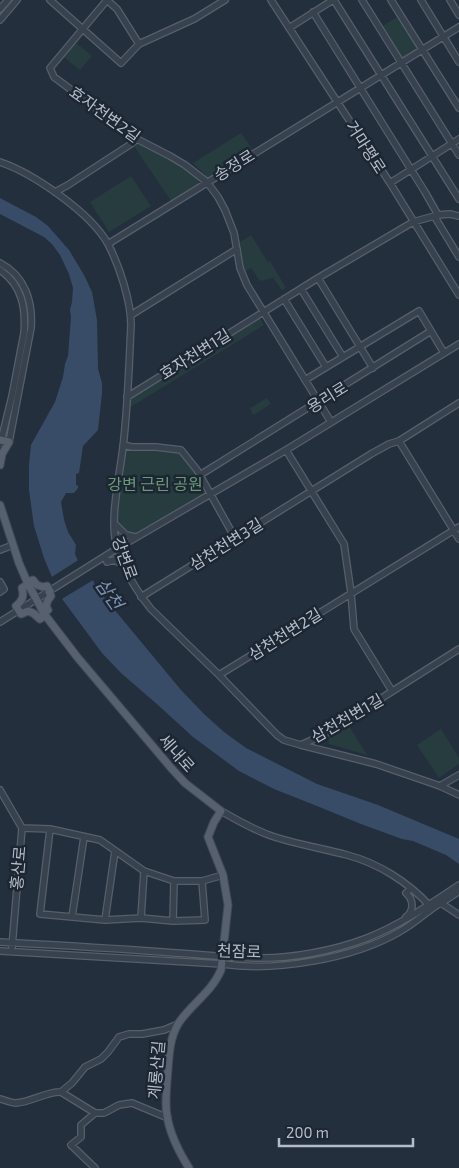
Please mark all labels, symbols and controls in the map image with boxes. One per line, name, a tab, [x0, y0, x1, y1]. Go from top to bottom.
street label: 효자천변2길	[66, 82, 144, 146]
street label: 거마평로	[342, 117, 391, 177]
street label: 송정로	[210, 145, 258, 184]
street label: 효자천변1길	[156, 324, 234, 383]
street label: 용리로	[303, 377, 351, 416]
park label: 강변 근린 공원	[107, 474, 203, 493]
street label: 삼천천변3길	[186, 514, 266, 573]
street label: 강변로	[109, 534, 142, 582]
water label: 삼천	[91, 574, 130, 615]
street label: 삼천천변2길	[245, 604, 325, 664]
street label: 삼천천변1길	[307, 689, 386, 746]
street label: 세내로	[156, 730, 199, 776]
street label: 홍산로	[6, 845, 29, 891]
street label: 천잠로	[217, 940, 262, 961]
street label: 계룡산길	[143, 1040, 168, 1100]
scale bar	[279, 1116, 413, 1148]
text: 200 m	[286, 1123, 329, 1141]

